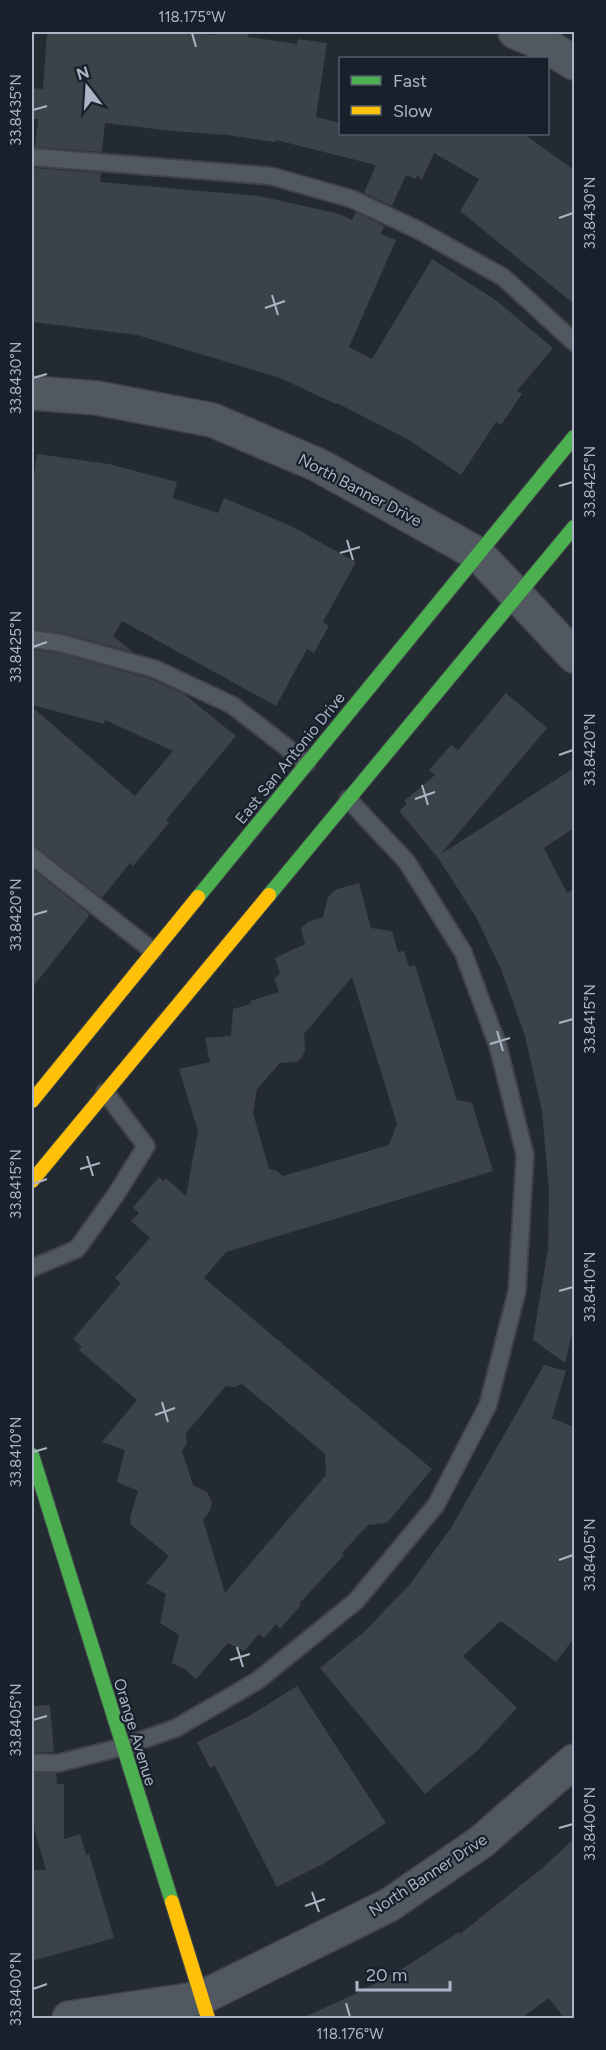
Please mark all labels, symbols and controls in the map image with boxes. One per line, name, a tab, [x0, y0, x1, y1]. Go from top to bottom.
text: 118.175°W	[158, 8, 226, 26]
north arrow	[57, 57, 117, 117]
legend	[339, 57, 549, 135]
text: N	[74, 62, 91, 84]
text: Fast	[393, 70, 427, 92]
text: 33.8435°N	[7, 74, 25, 146]
text: Slow	[393, 100, 432, 122]
text: 33.8430°N	[581, 177, 599, 249]
text: 33.8430°N	[7, 342, 25, 414]
text: 33.8425°N	[581, 446, 599, 518]
street label: North Banner Drive	[295, 449, 425, 531]
text: 33.8425°N	[7, 611, 25, 683]
street label: East San Antonio Drive	[231, 688, 349, 828]
text: 33.8420°N	[581, 713, 599, 787]
text: 33.8420°N	[7, 878, 25, 952]
text: 33.8415°N	[581, 984, 599, 1054]
text: 33.8415°N	[7, 1149, 25, 1219]
text: 33.8410°N	[581, 1252, 599, 1322]
text: 33.8410°N	[7, 1417, 25, 1487]
text: 33.8405°N	[581, 1518, 599, 1592]
street label: Orange Avenue	[110, 1676, 160, 1788]
text: 33.8405°N	[7, 1683, 25, 1757]
text: 33.8400°N	[581, 1787, 599, 1861]
street label: North Banner Drive	[365, 1830, 491, 1920]
text: 33.8400°N	[7, 1952, 25, 2026]
scale bar	[357, 1954, 450, 1992]
text: 20 m	[366, 1964, 407, 1986]
text: 118.176°W	[316, 2025, 384, 2043]

